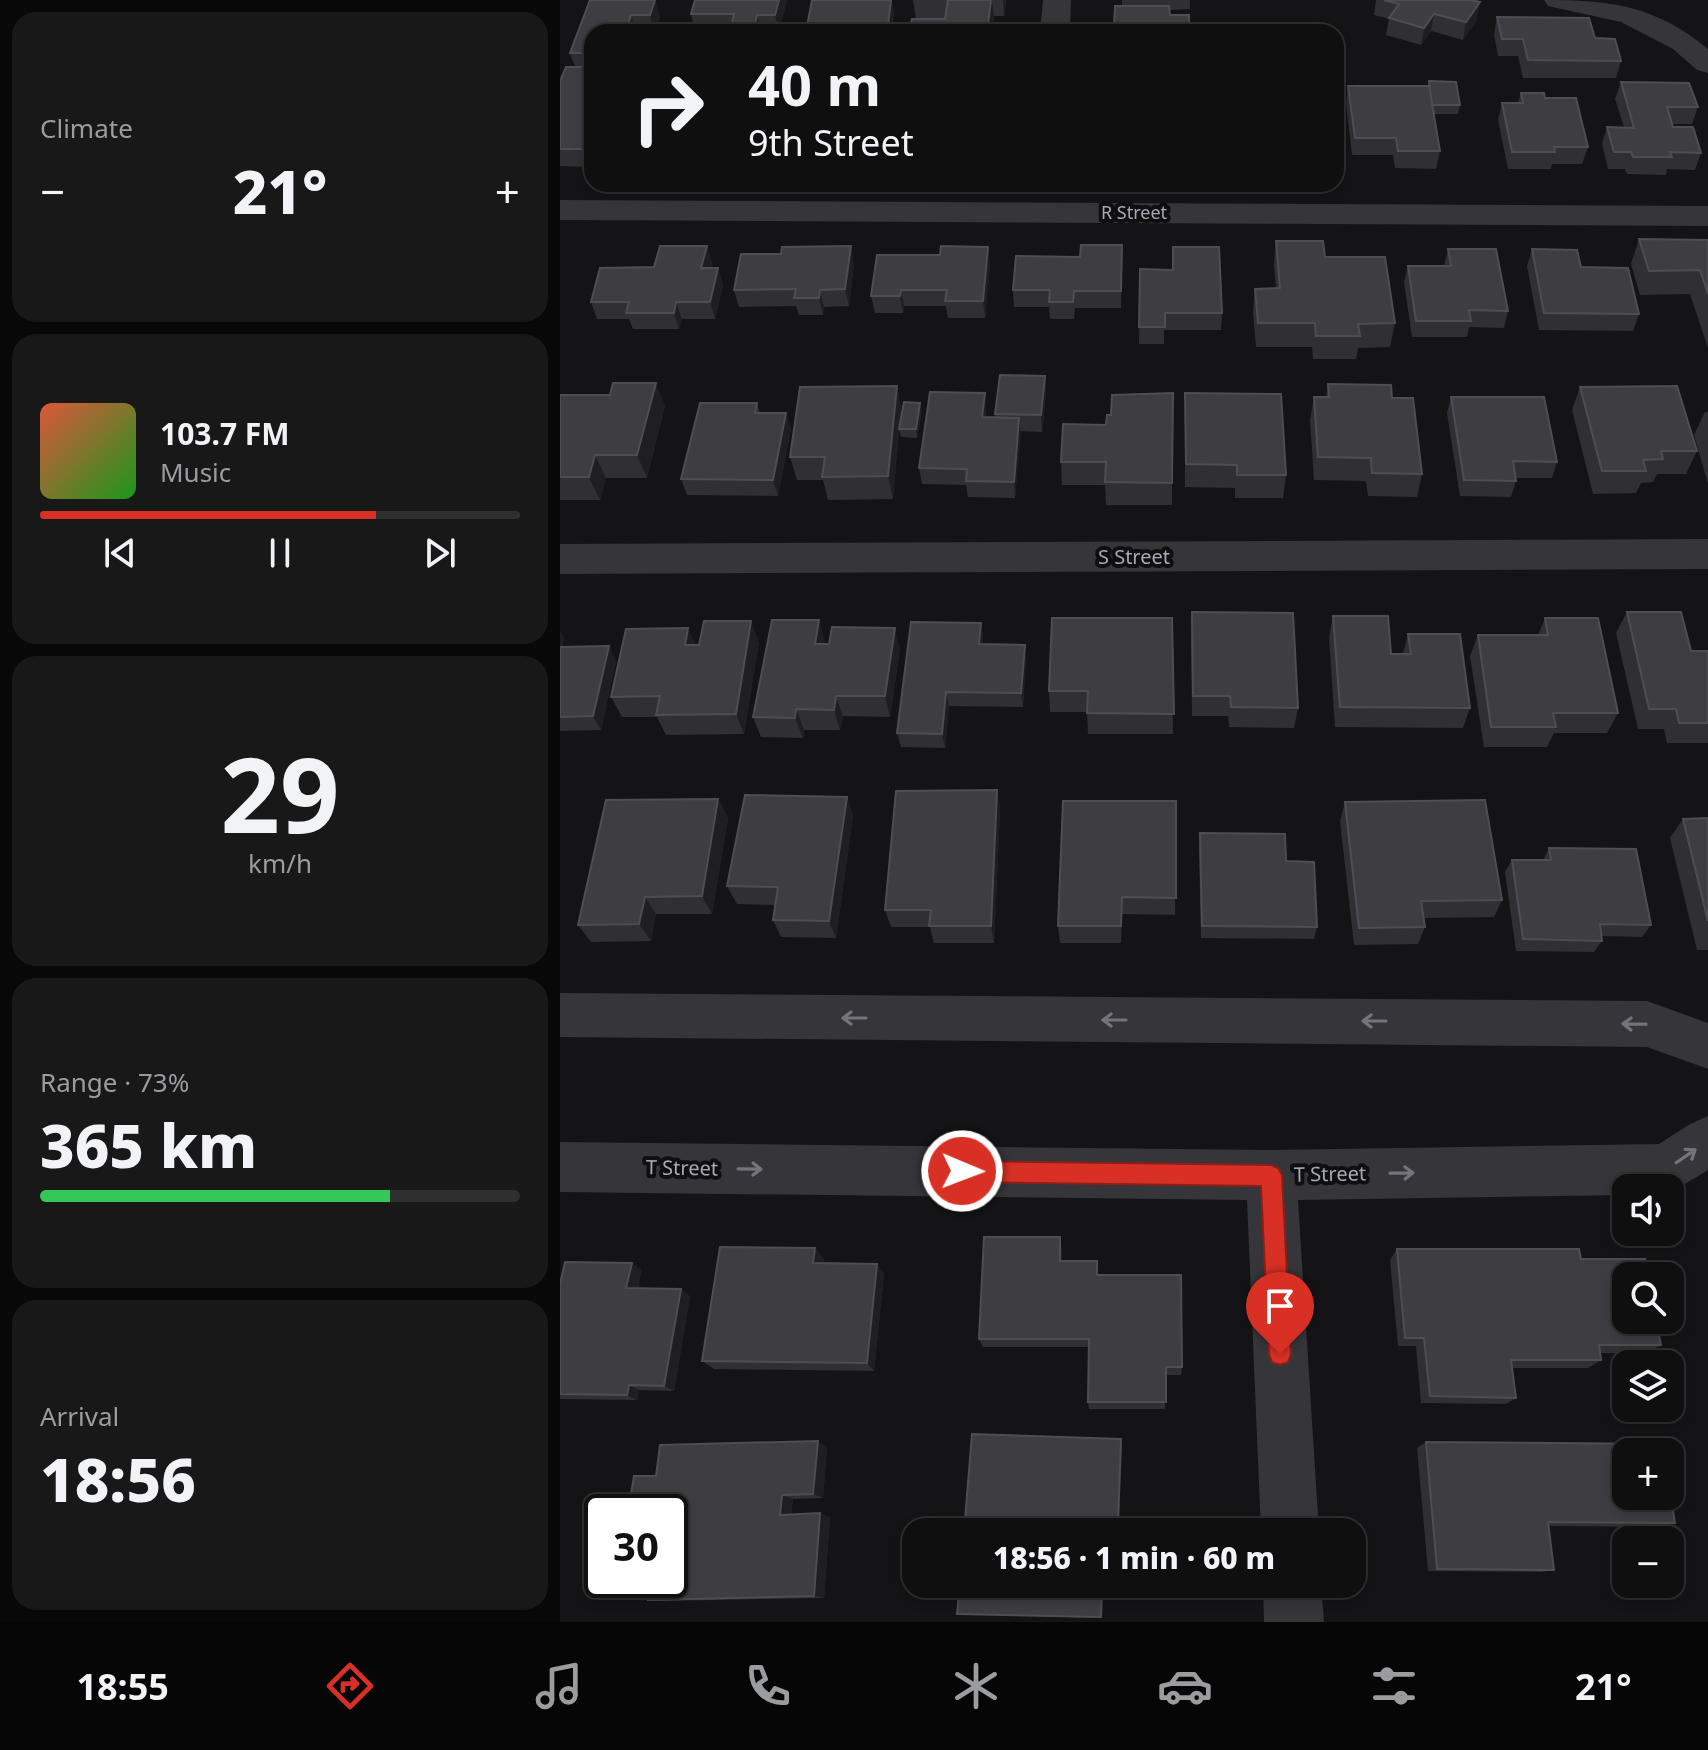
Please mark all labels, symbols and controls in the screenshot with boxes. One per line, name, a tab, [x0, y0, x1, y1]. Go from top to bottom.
text: 40 m	[748, 46, 881, 122]
icon: right	[616, 56, 720, 160]
text: Climate	[40, 110, 133, 146]
text: 9th Street	[748, 118, 914, 167]
text: 21°	[233, 150, 327, 232]
text: −	[40, 161, 65, 221]
text: +	[495, 161, 520, 221]
street label: R Street	[1101, 200, 1168, 224]
text: 103.7 FM	[160, 413, 290, 454]
text: Music	[160, 454, 231, 490]
icon: previous	[98, 531, 142, 575]
icon: pause	[258, 531, 302, 575]
icon: next	[418, 531, 462, 575]
street label: S Street	[1098, 543, 1170, 570]
text: 29	[221, 722, 339, 863]
text: km/h	[248, 845, 312, 881]
one-way arrow	[841, 1010, 868, 1026]
one-way arrow	[1101, 1012, 1128, 1027]
one-way arrow	[1361, 1014, 1388, 1029]
one-way arrow	[1621, 1016, 1648, 1031]
text: Range · 73%	[40, 1064, 189, 1100]
text: 365 km	[40, 1104, 257, 1186]
position arrow	[920, 1129, 1004, 1213]
one-way arrow	[1674, 1148, 1697, 1164]
street label: T Street	[646, 1153, 718, 1182]
street label: T Street	[1294, 1159, 1366, 1188]
one-way arrow	[736, 1161, 763, 1177]
one-way arrow	[1388, 1165, 1415, 1181]
map controls	[1612, 1174, 1684, 1598]
button: sound	[1612, 1174, 1684, 1246]
button: search	[1612, 1262, 1684, 1334]
pin	[1246, 1272, 1314, 1354]
icon: arrive	[1258, 1284, 1302, 1328]
button: layers	[1612, 1350, 1684, 1422]
text: Arrival	[40, 1398, 119, 1434]
text: 18:56	[40, 1438, 196, 1520]
button: +	[1612, 1438, 1684, 1510]
speed limit sign: 30	[584, 1494, 688, 1598]
button: −	[1612, 1526, 1684, 1598]
text: 18:56 · 1 min · 60 m	[993, 1537, 1275, 1578]
icon: directions	[322, 1658, 378, 1714]
icon: music	[531, 1658, 587, 1714]
icon: phone	[740, 1658, 796, 1714]
icon: climate	[948, 1658, 1004, 1714]
icon: car	[1157, 1658, 1213, 1714]
icon: filters	[1366, 1658, 1422, 1714]
text: 18:55	[76, 1662, 169, 1711]
text: 21°	[1575, 1662, 1632, 1711]

